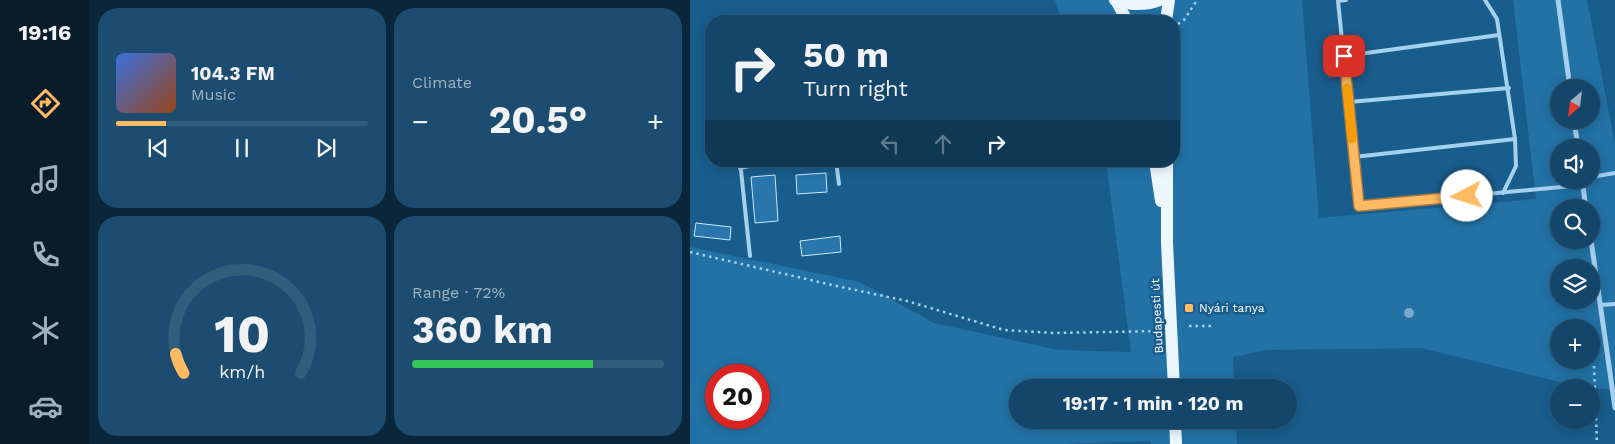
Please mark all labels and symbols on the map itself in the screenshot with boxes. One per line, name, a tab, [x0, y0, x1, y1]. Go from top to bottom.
pin	[1323, 35, 1365, 77]
north arrow	[1550, 79, 1600, 129]
position arrow	[1440, 169, 1492, 221]
street label: Budapesti út	[1148, 278, 1166, 354]
place label: Nyári tanya	[1199, 301, 1265, 315]
marker: Nyári tanya	[1183, 302, 1195, 314]
speed limit sign: 20	[705, 364, 770, 429]

